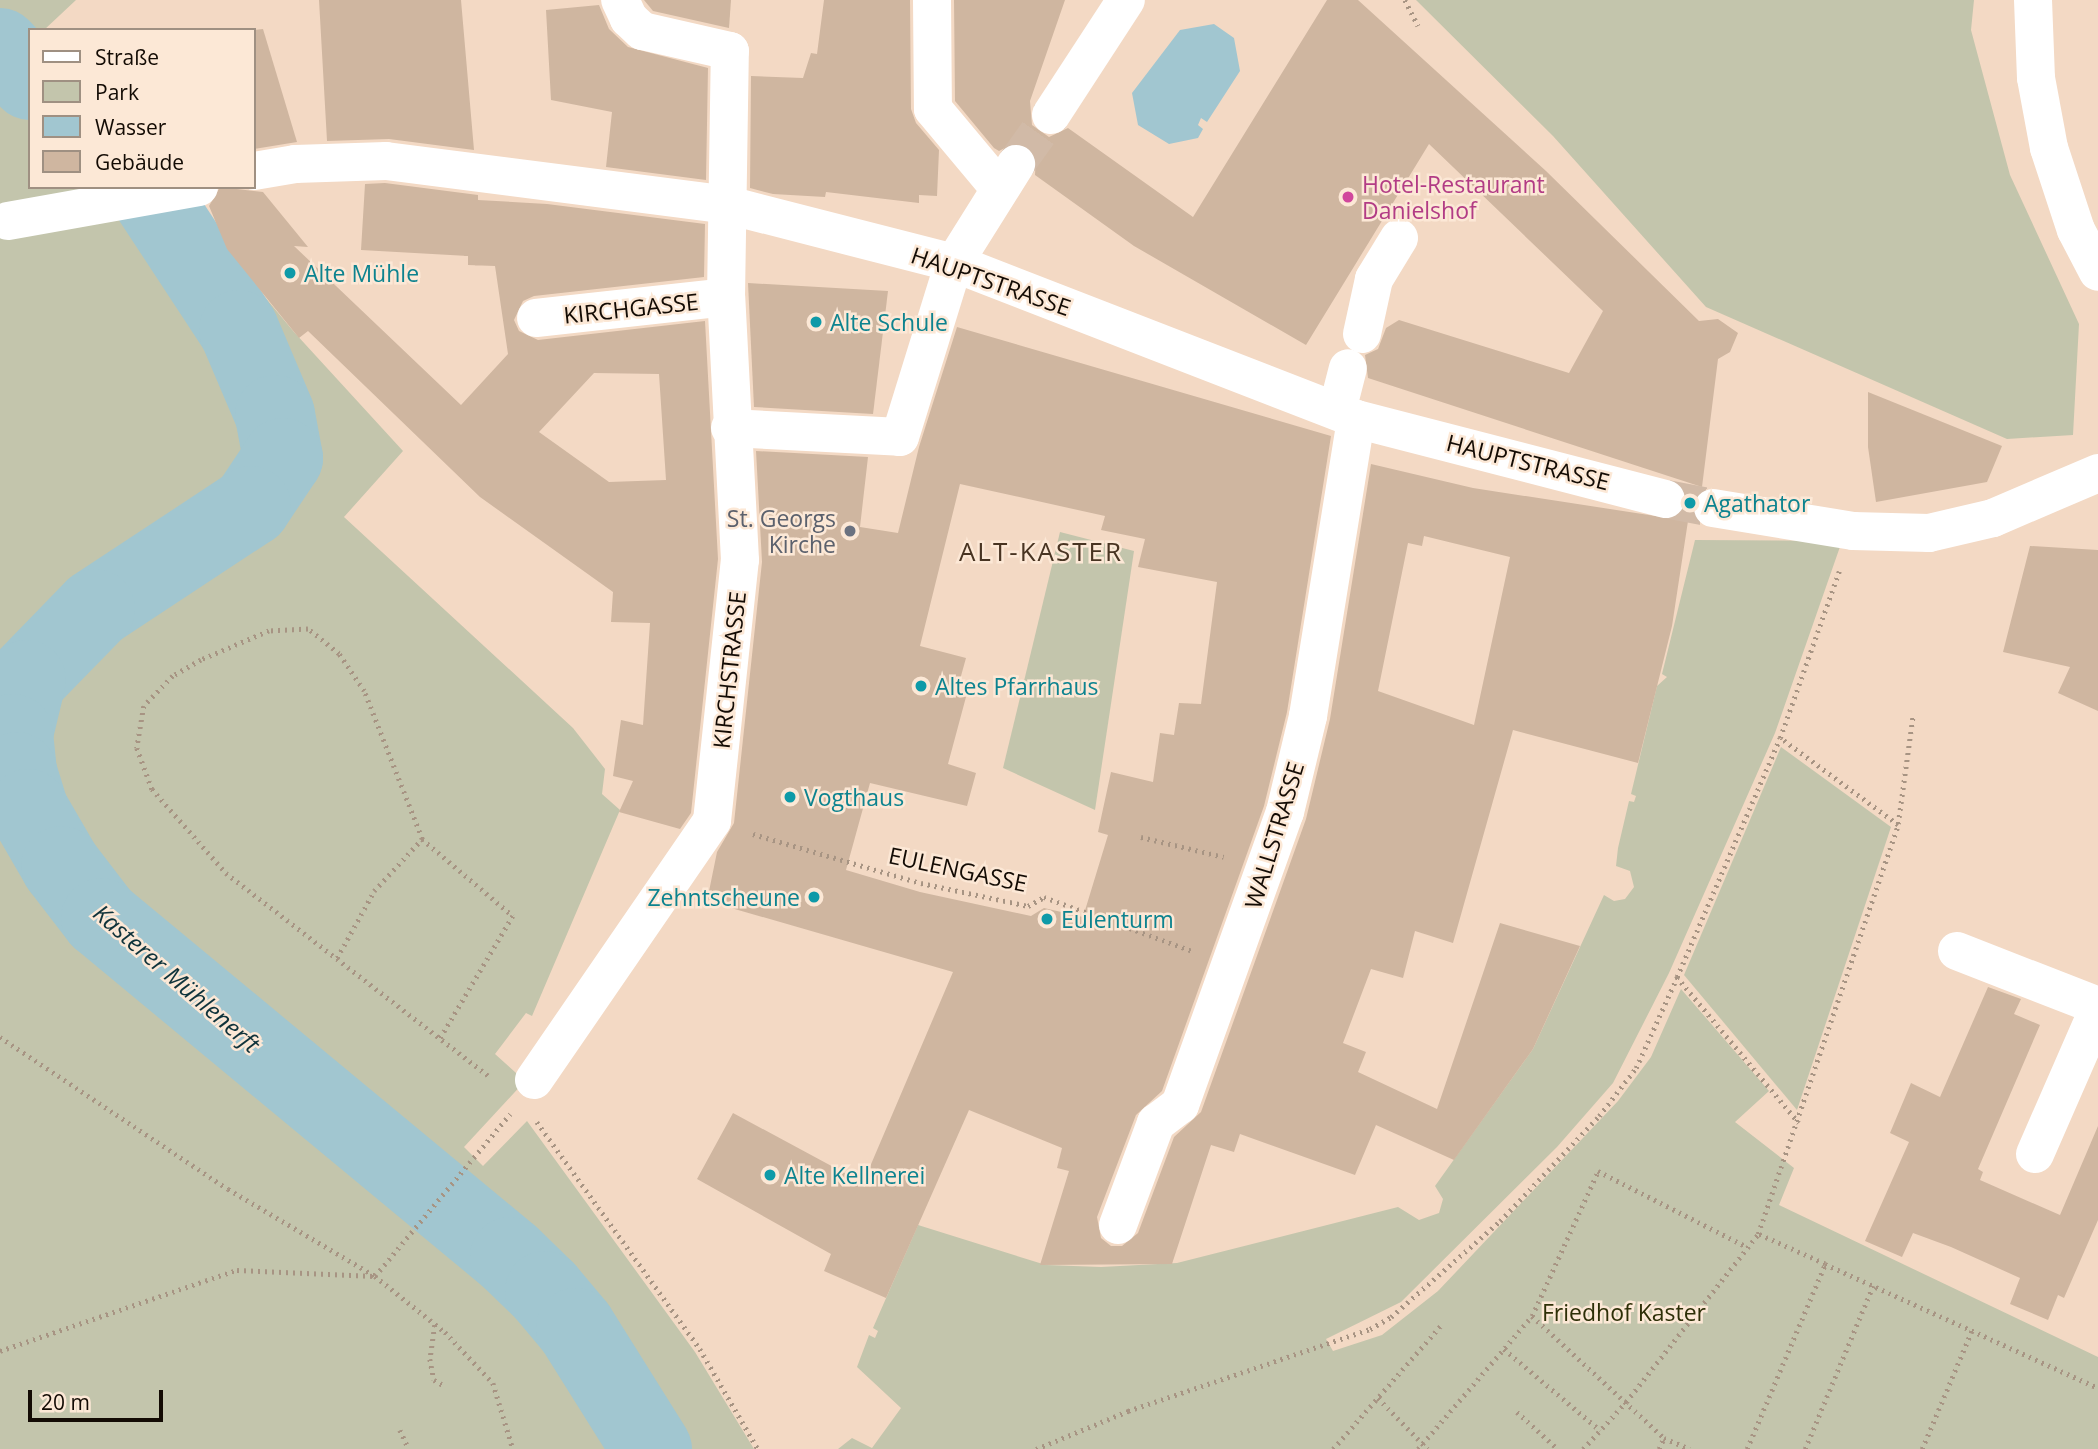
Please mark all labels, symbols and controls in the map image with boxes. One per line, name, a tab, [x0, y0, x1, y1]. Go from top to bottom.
legend	[28, 28, 256, 189]
text: Straße	[95, 43, 159, 71]
text: Park	[95, 78, 139, 106]
text: Wasser	[95, 113, 166, 141]
text: Gebäude	[95, 148, 184, 176]
place label: Hotel-Restaurant Danielshof	[1362, 170, 1545, 224]
marker: Hotel-Restaurant Danielshof	[1340, 189, 1356, 205]
street label: HAUPTSTRASSE	[908, 241, 1074, 321]
place label: Alte Mühle	[304, 259, 419, 287]
marker: Alte Mühle	[282, 265, 298, 281]
street label: KIRCHGASSE	[562, 287, 700, 329]
place label: Alte Schule	[830, 308, 948, 336]
marker: Alte Schule	[808, 314, 824, 330]
street label: HAUPTSTRASSE	[1444, 428, 1612, 496]
place label: Agathator	[1704, 489, 1810, 517]
marker: Agathator	[1682, 495, 1698, 511]
place label: St. Georgs Kirche	[727, 504, 836, 558]
marker: St. Georgs Kirche	[842, 523, 858, 539]
district label: ALT-KASTER	[960, 536, 1122, 568]
street label: KIRCHSTRASSE	[707, 590, 751, 750]
place label: Altes Pfarrhaus	[935, 672, 1099, 700]
marker: Altes Pfarrhaus	[913, 678, 929, 694]
street label: WALLSTRASSE	[1239, 758, 1309, 912]
place label: Vogthaus	[804, 783, 904, 811]
marker: Vogthaus	[782, 789, 798, 805]
street label: EULENGASSE	[886, 841, 1030, 897]
place label: Zehntscheune	[647, 883, 800, 911]
marker: Zehntscheune	[806, 889, 822, 905]
water label: Kasterer Mühlenerft	[88, 898, 266, 1058]
place label: Eulenturm	[1061, 905, 1174, 933]
marker: Eulenturm	[1039, 911, 1055, 927]
place label: Alte Kellnerei	[784, 1161, 925, 1189]
marker: Alte Kellnerei	[762, 1167, 778, 1183]
park label: Friedhof Kaster	[1542, 1298, 1706, 1326]
scale bar	[32, 1376, 166, 1420]
text: 20 m	[41, 1388, 90, 1416]

